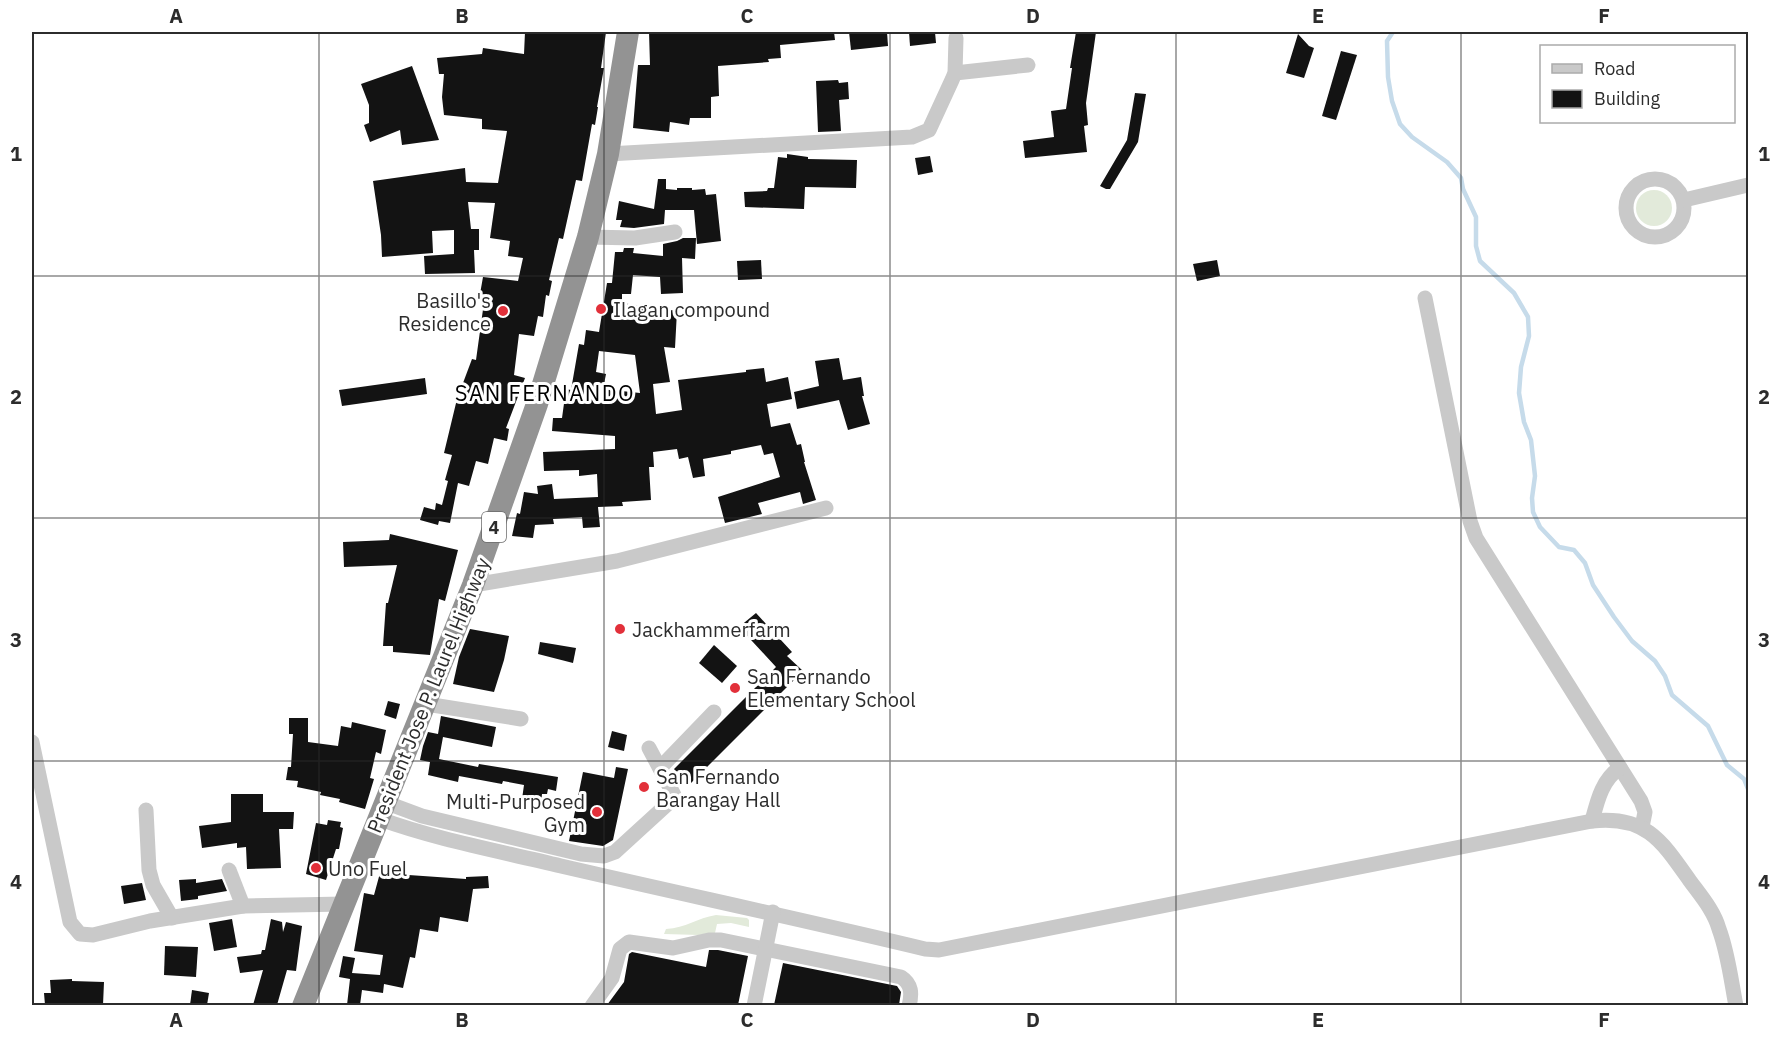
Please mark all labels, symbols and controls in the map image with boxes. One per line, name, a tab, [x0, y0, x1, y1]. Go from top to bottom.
text: A	[169, 2, 183, 29]
text: B	[455, 2, 469, 29]
text: C	[740, 2, 754, 29]
text: D	[1026, 2, 1040, 29]
text: E	[1312, 2, 1324, 29]
text: F	[1598, 2, 1610, 29]
legend	[1540, 45, 1735, 123]
text: Road	[1594, 57, 1635, 80]
text: Building	[1594, 87, 1661, 110]
text: 1	[10, 140, 22, 167]
text: 1	[1758, 140, 1770, 167]
place label: Basillo's Residence	[398, 287, 491, 337]
place label: Ilagan compound	[613, 296, 770, 323]
marker: Ilagan compound	[594, 302, 608, 316]
marker: Basillo's Residence	[496, 304, 510, 318]
district label: SAN FERNANDO	[455, 378, 635, 407]
text: 2	[10, 383, 22, 410]
text: 2	[1758, 383, 1770, 410]
road number: 4	[482, 512, 506, 542]
street label: President Jose P. Laurel Highway	[360, 553, 496, 837]
place label: Jackhammerfarm	[632, 616, 791, 643]
marker: Jackhammerfarm	[613, 622, 627, 636]
text: 3	[10, 626, 22, 653]
text: 3	[1758, 626, 1770, 653]
place label: San Fernando Elementary School	[747, 663, 916, 713]
marker: San Fernando Elementary School	[728, 681, 742, 695]
place label: San Fernando Barangay Hall	[656, 763, 780, 813]
marker: San Fernando Barangay Hall	[637, 780, 651, 794]
place label: Multi-Purposed Gym	[446, 788, 585, 838]
marker: Multi-Purposed Gym	[590, 805, 604, 819]
place label: Uno Fuel	[328, 855, 407, 882]
marker: Uno Fuel	[309, 861, 323, 875]
text: 4	[10, 868, 22, 895]
text: 4	[1758, 868, 1770, 895]
text: A	[169, 1006, 183, 1033]
text: B	[455, 1006, 469, 1033]
text: C	[740, 1006, 754, 1033]
text: D	[1026, 1006, 1040, 1033]
text: E	[1312, 1006, 1324, 1033]
text: F	[1598, 1006, 1610, 1033]

